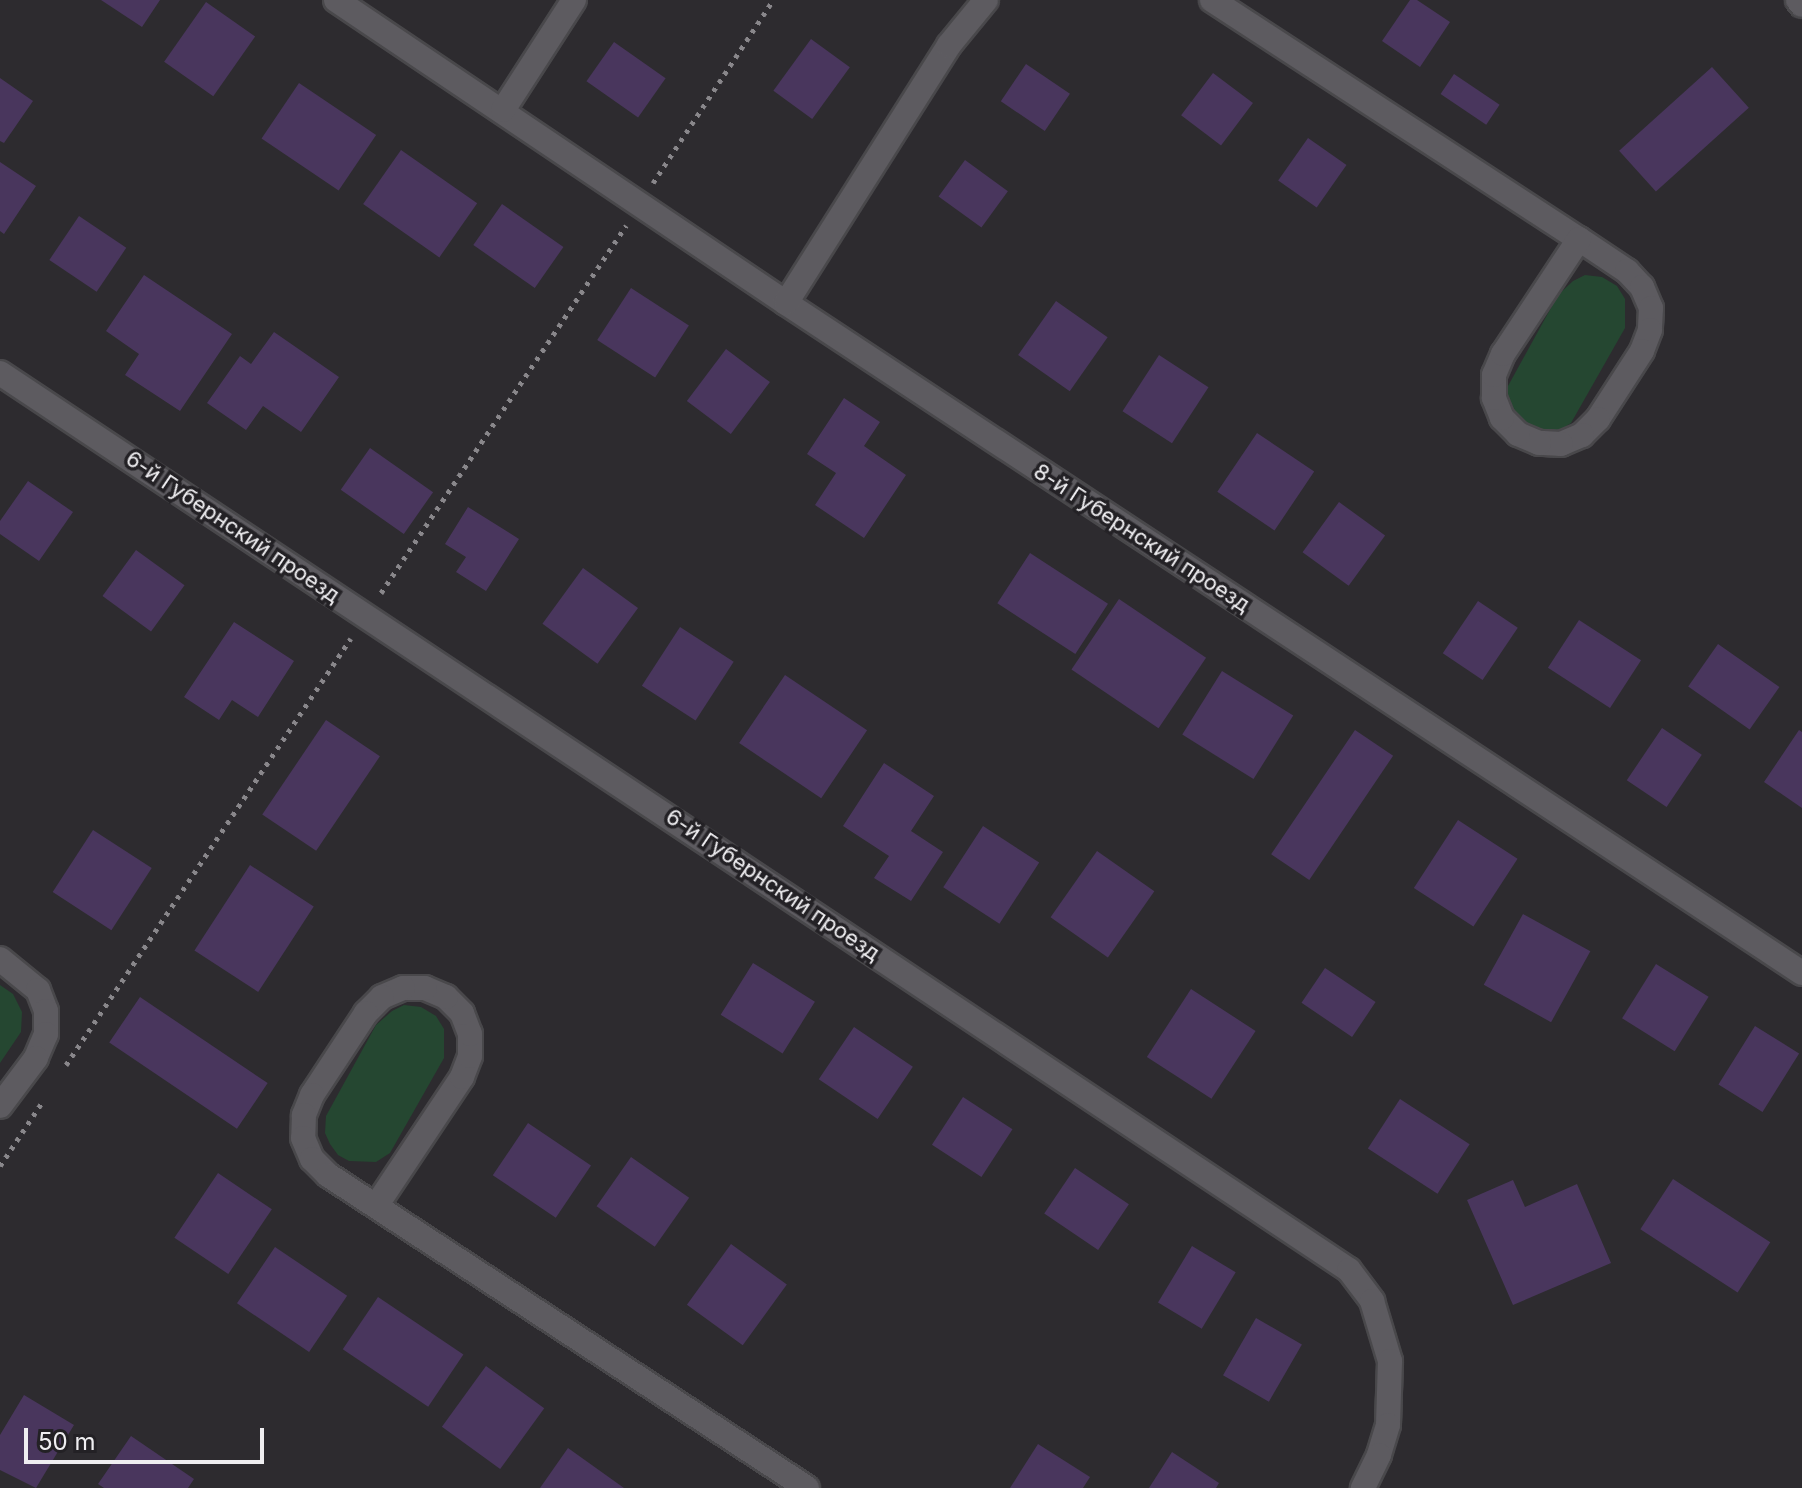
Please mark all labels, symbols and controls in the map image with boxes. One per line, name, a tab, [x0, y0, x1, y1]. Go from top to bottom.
street label: 6-й Губернский проезд	[121, 445, 345, 609]
street label: 8-й Губернский проезд	[1029, 458, 1255, 618]
street label: 6-й Губернский проезд	[661, 803, 885, 967]
scale bar	[28, 1412, 268, 1462]
text: 50 m	[38, 1427, 96, 1456]

